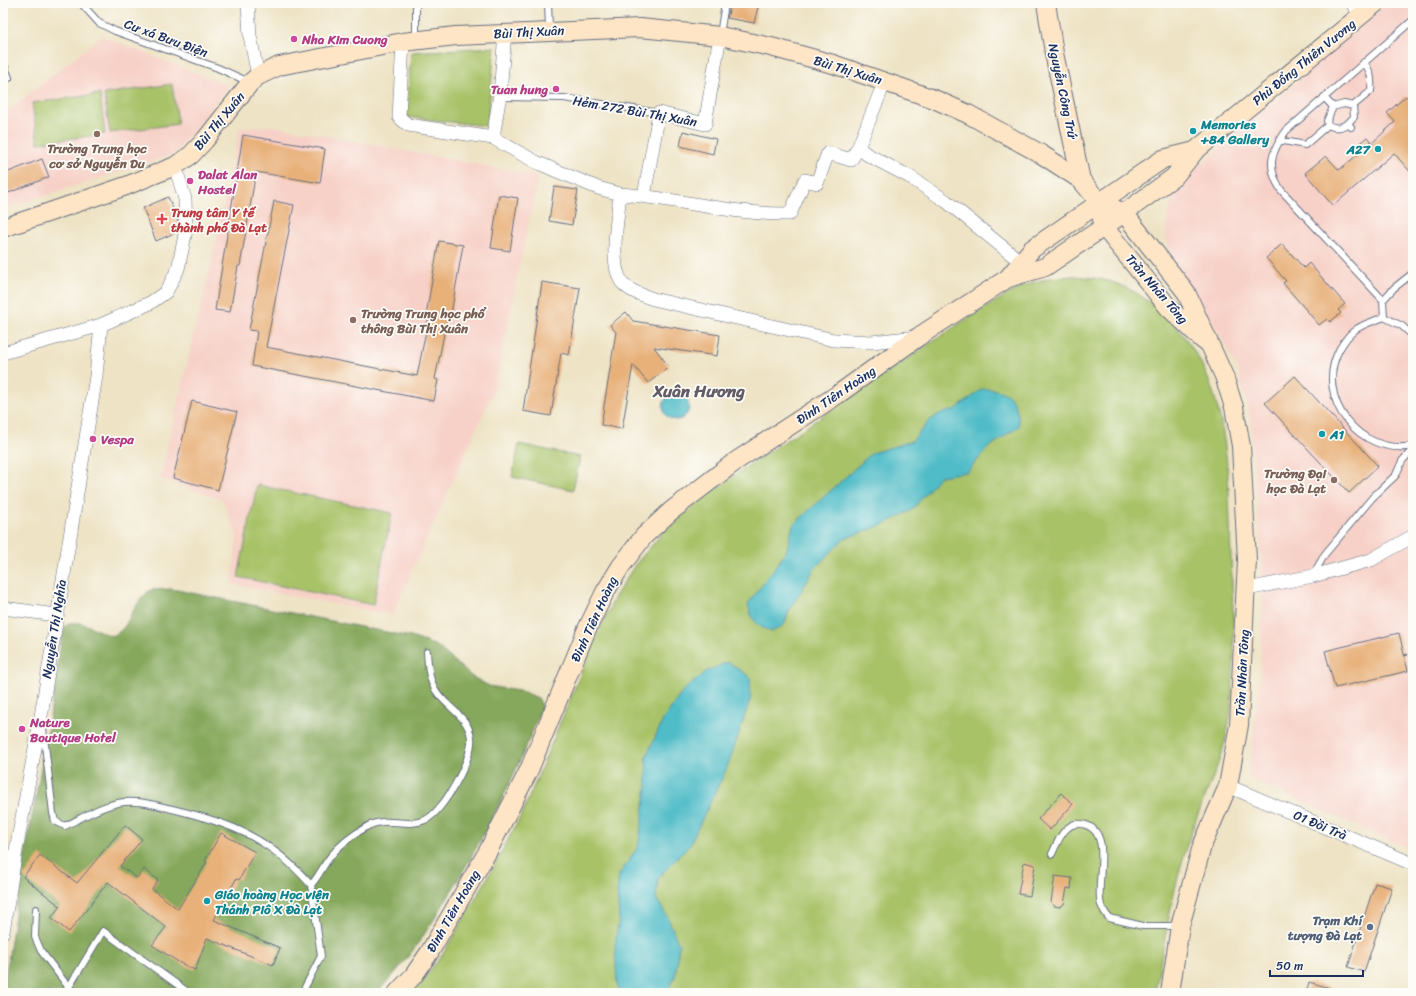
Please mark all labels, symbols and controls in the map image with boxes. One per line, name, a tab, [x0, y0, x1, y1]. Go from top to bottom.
street label: Cư xá Bưu Điện	[121, 12, 211, 64]
street label: Phù Đổng Thiên Vương	[1247, 12, 1361, 111]
street label: Bùi Thị Xuân	[493, 19, 565, 45]
place label: Nha Kim Cuong	[301, 28, 388, 51]
marker: Nha Kim Cuong	[289, 34, 299, 44]
street label: Nguyễn Công Trứ	[1042, 41, 1085, 142]
street label: Bùi Thị Xuân	[811, 49, 885, 91]
place label: Tuan hung	[491, 78, 548, 101]
marker: Tuan hung	[551, 84, 561, 94]
street label: Bùi Thị Xuân	[187, 86, 251, 156]
street label: Hẻm 272 Bùi Thị Xuân	[571, 89, 699, 133]
place label: Memories +84 Gallery	[1200, 113, 1270, 151]
marker: Memories +84 Gallery	[1188, 126, 1198, 136]
marker: Trường Trung học cơ sở Nguyễn Du	[92, 129, 102, 139]
place label: Trường Trung học cơ sở Nguyễn Du	[47, 137, 147, 175]
place label: A27	[1346, 138, 1372, 161]
marker: A27	[1373, 144, 1383, 154]
place label: Dalat Alan Hostel	[197, 163, 258, 201]
marker: Dalat Alan Hostel	[185, 176, 195, 186]
place label: Trung tâm Y tế thành phố Đà Lạt	[171, 201, 267, 239]
marker: Trung tâm Y tế thành phố Đà Lạt	[156, 213, 168, 225]
street label: Trần Nhân Tông	[1120, 249, 1195, 330]
place label: Trường Trung học phổ thông Bùi Thị Xuân	[361, 302, 487, 340]
marker: Trường Trung học phổ thông Bùi Thị Xuân	[348, 315, 358, 325]
street label: Đinh Tiên Hoàng	[791, 359, 881, 430]
district label: Xuân Hương	[652, 376, 745, 406]
place label: A1	[1329, 423, 1345, 446]
place label: Vespa	[101, 428, 134, 451]
marker: A1	[1317, 429, 1327, 439]
marker: Vespa	[88, 434, 98, 444]
place label: Trường Đại học Đà Lạt	[1264, 462, 1327, 500]
marker: Trường Đại học Đà Lạt	[1329, 475, 1339, 485]
street label: Đinh Tiên Hoàng	[564, 572, 624, 666]
street label: Nguyễn Thị Nghĩa	[35, 577, 73, 680]
street label: Trần Nhân Tông	[1228, 629, 1256, 717]
place label: Nature Boutique Hotel	[29, 711, 117, 749]
marker: Nature Boutique Hotel	[17, 724, 27, 734]
street label: 01 Đồi Trà	[1290, 803, 1351, 847]
street label: Đinh Tiên Hoàng	[420, 865, 486, 957]
place label: Giáo hoàng Học viện Thánh Piô X Đà Lạt	[214, 883, 330, 921]
marker: Giáo hoàng Học viện Thánh Piô X Đà Lạt	[202, 896, 212, 906]
place label: Trạm Khí tượng Đà Lạt	[1288, 909, 1364, 947]
marker: Trạm Khí tượng Đà Lạt	[1365, 922, 1375, 932]
scale bar	[1270, 952, 1363, 978]
text: 50 m	[1276, 955, 1303, 977]

